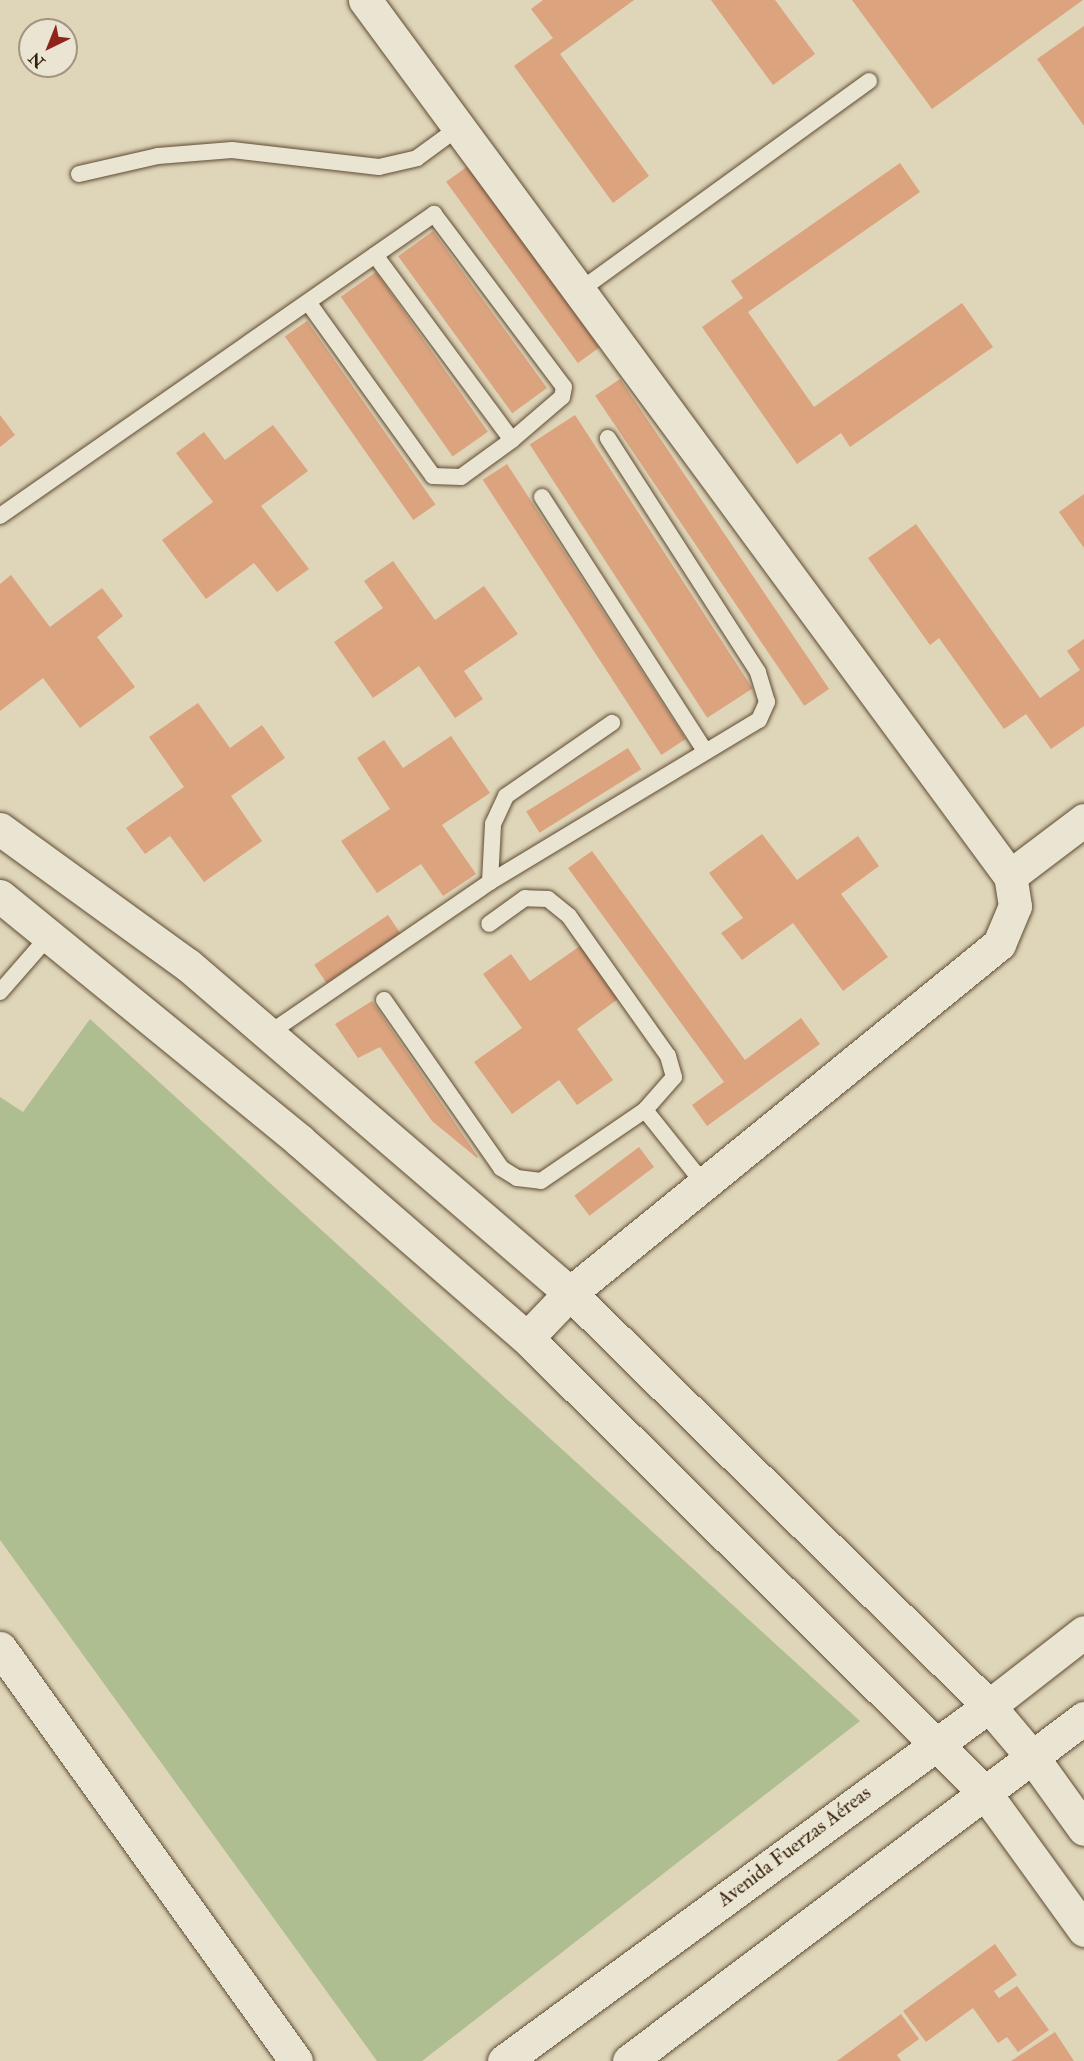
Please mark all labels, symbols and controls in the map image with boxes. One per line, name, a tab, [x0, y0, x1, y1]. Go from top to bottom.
north arrow	[18, 18, 78, 78]
text: N	[25, 48, 49, 72]
street label: Avenida Fuerzas Aéreas	[713, 1780, 875, 1912]

